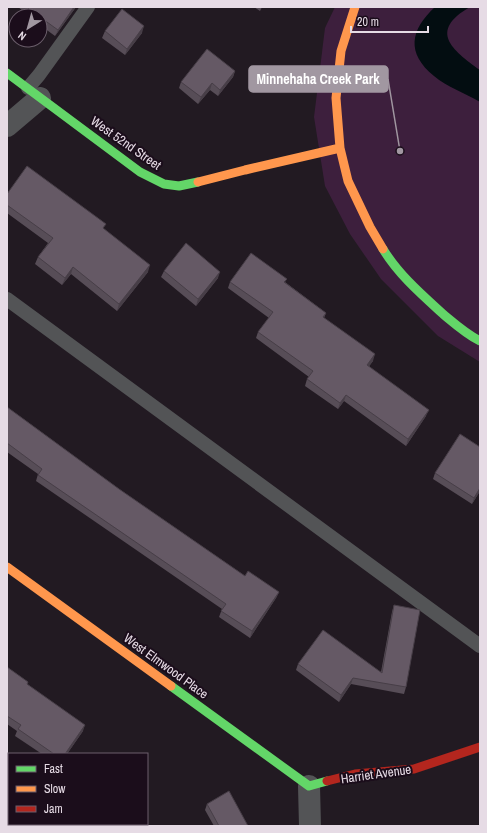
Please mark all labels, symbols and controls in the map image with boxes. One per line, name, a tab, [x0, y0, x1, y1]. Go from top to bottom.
north arrow	[8, 8, 48, 48]
scale bar	[351, 8, 428, 34]
text: 20 m	[357, 14, 379, 30]
text: N	[15, 28, 29, 44]
callout: Minnehaha Creek Park	[249, 66, 388, 92]
text: Minnehaha Creek Park	[256, 70, 380, 88]
street label: West 52nd Street	[87, 112, 165, 174]
street label: West Elmwood Place	[120, 630, 212, 702]
legend	[8, 753, 148, 825]
text: Fast	[44, 761, 63, 777]
street label: Harriet Avenue	[340, 761, 412, 787]
text: Slow	[44, 781, 66, 797]
text: Jam	[44, 801, 63, 817]

